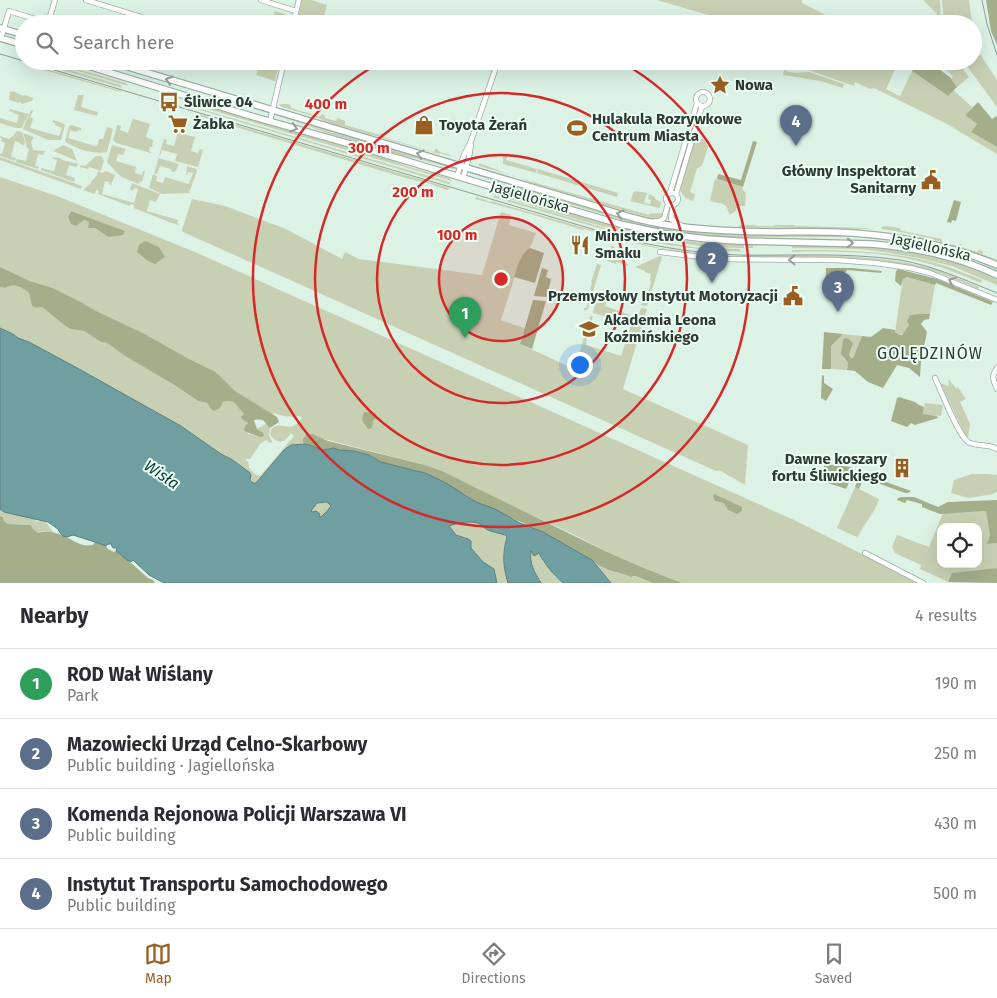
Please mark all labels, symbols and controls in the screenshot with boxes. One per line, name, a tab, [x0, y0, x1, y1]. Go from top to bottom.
search box	[15, 15, 982, 70]
icon: search	[33, 29, 61, 57]
text: Search here	[73, 31, 174, 54]
place icon: Nowa	[709, 74, 731, 96]
one-way arrow	[165, 75, 174, 85]
place label: Nowa	[735, 76, 773, 94]
bus stop icon: Śliwice 04	[158, 91, 180, 113]
place label: Śliwice 04	[184, 93, 253, 111]
text: 400 m	[305, 95, 347, 113]
pin: 4	[780, 105, 812, 146]
place label: Hulakula Rozrywkowe Centrum Miasta	[592, 110, 742, 145]
supermarket icon: Żabka	[167, 113, 189, 135]
shop icon: Toyota Żerań	[413, 114, 435, 136]
place label: Żabka	[193, 115, 234, 133]
place label: Toyota Żerań	[439, 116, 527, 134]
sports icon: Hulakula Rozrywkowe Centrum Miasta	[566, 117, 588, 139]
one-way arrow	[289, 123, 298, 133]
text: 300 m	[347, 139, 390, 157]
one-way arrow	[415, 149, 424, 160]
place label: Główny Inspektorat Sanitarny	[782, 162, 916, 197]
public building icon: Główny Inspektorat Sanitarny	[920, 169, 942, 191]
street label: Jagiellońska	[488, 177, 572, 217]
text: 200 m	[392, 183, 434, 201]
one-way arrow	[616, 209, 625, 220]
text: 100 m	[437, 226, 477, 244]
place label: Ministerstwo Smaku	[595, 227, 684, 262]
street label: Jagiellońska	[889, 229, 973, 265]
restaurant icon: Ministerstwo Smaku	[569, 234, 591, 256]
one-way arrow	[846, 238, 854, 248]
pin: 2	[696, 242, 728, 283]
one-way arrow	[788, 255, 796, 265]
centre of rings	[492, 270, 510, 288]
pin: 3	[822, 271, 854, 312]
one-way arrow	[948, 277, 957, 287]
public building icon: Przemysłowy Instytut Motoryzacji	[782, 285, 804, 307]
place label: Przemysłowy Instytut Motoryzacji	[548, 287, 778, 305]
pin: 1	[449, 297, 481, 338]
place label: Akademia Leona Koźmińskiego	[603, 311, 716, 346]
school or university icon: Akademia Leona Koźmińskiego	[578, 318, 600, 340]
district label: GOLĘDZINÓW	[877, 343, 983, 363]
your location	[567, 352, 593, 378]
place label: Dawne koszary fortu Śliwickiego	[772, 450, 887, 485]
water label: Wisła	[140, 456, 183, 493]
building icon: Dawne koszary fortu Śliwickiego	[891, 457, 913, 479]
map controls	[937, 523, 982, 568]
button: locate	[937, 523, 982, 568]
text: Nearby	[20, 603, 88, 629]
text: 4 results	[915, 606, 977, 625]
text: ROD Wał Wiślany	[67, 663, 213, 686]
text: 1	[32, 674, 40, 693]
text: 190 m	[935, 674, 977, 693]
text: Park	[67, 686, 99, 705]
text: Mazowiecki Urząd Celno-Skarbowy	[67, 733, 367, 756]
text: 2	[32, 744, 40, 763]
text: 250 m	[934, 744, 977, 763]
text: Public building · Jagiellońska	[67, 756, 275, 775]
text: Komenda Rejonowa Policji Warszawa VI	[67, 803, 407, 826]
text: 3	[32, 814, 40, 833]
text: 430 m	[934, 814, 977, 833]
text: Public building	[67, 826, 175, 845]
text: Instytut Transportu Samochodowego	[67, 873, 388, 896]
text: 4	[31, 884, 41, 903]
text: 500 m	[933, 884, 977, 903]
text: Public building	[67, 896, 175, 915]
tab: Map	[144, 940, 172, 987]
tab: Directions	[461, 940, 526, 987]
tab: Saved	[815, 940, 853, 987]

